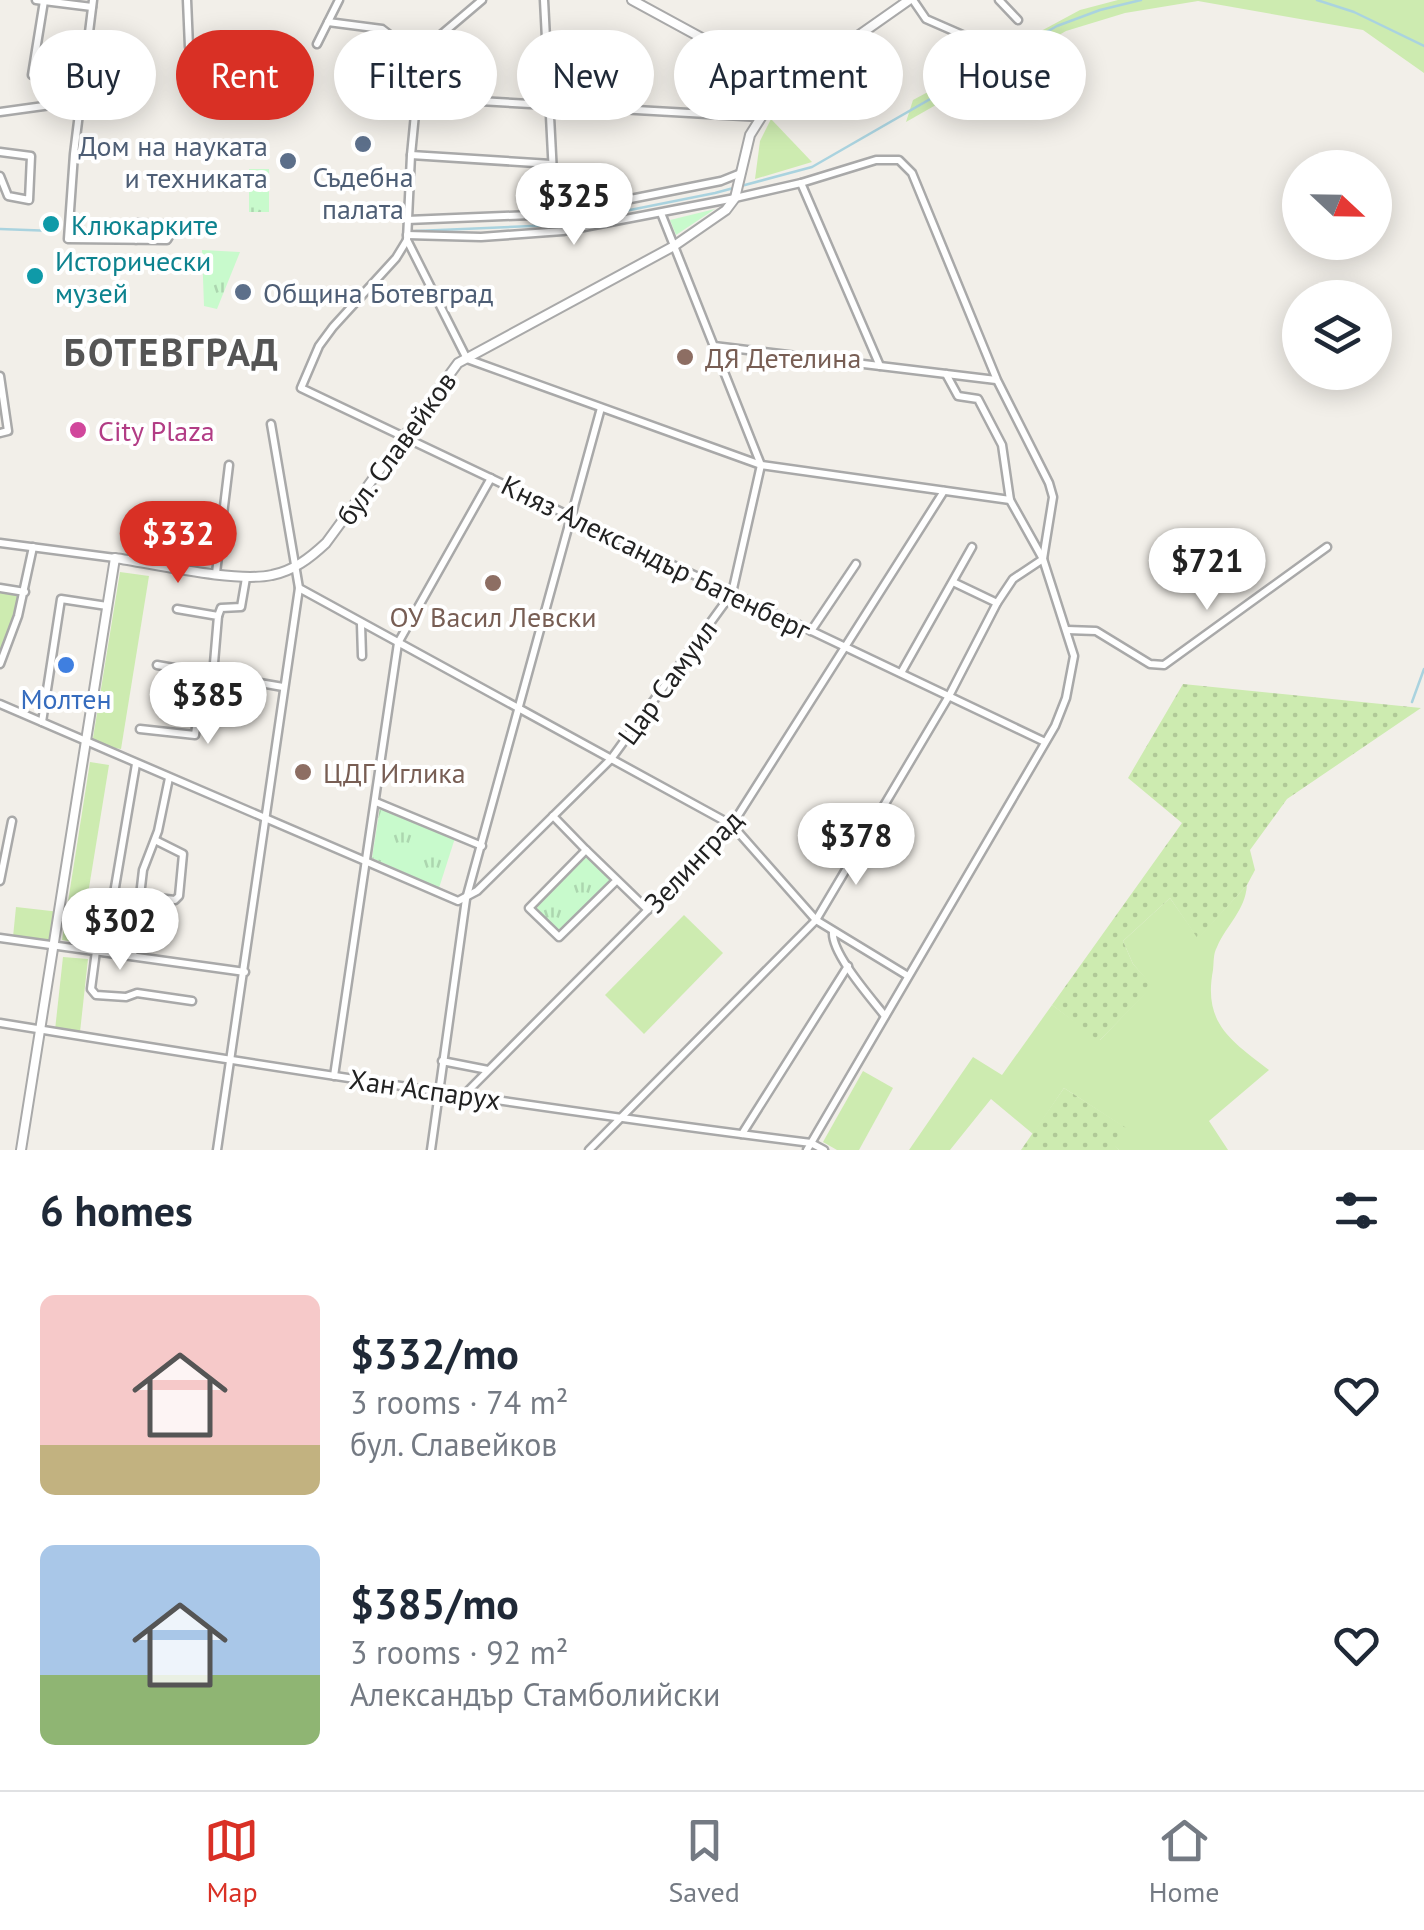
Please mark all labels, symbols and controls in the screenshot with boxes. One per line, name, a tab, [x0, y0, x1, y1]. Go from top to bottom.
chip: Buy	[30, 30, 156, 120]
chip: Rent	[176, 30, 314, 120]
chip: Filters	[334, 30, 497, 120]
chip: New	[517, 30, 654, 120]
chip: Apartment	[674, 30, 903, 120]
chip: House	[923, 30, 1086, 120]
place label: Дом на науката и техниката	[79, 127, 268, 196]
marker: Съдебна палата	[352, 133, 374, 155]
marker: Дом на науката и техниката	[277, 150, 299, 172]
north arrow	[1282, 150, 1392, 260]
map controls	[1282, 150, 1392, 390]
place label: Съдебна палата	[312, 158, 414, 227]
pin: $325	[515, 163, 633, 248]
text: $325	[538, 174, 610, 216]
place label: Клюкарките	[71, 206, 218, 243]
marker: Клюкарките	[40, 213, 62, 235]
place label: Исторически музей	[55, 242, 211, 311]
marker: Исторически музей	[24, 265, 46, 287]
place label: Община Ботевград	[263, 274, 493, 311]
button: layers	[1282, 280, 1392, 390]
marker: Община Ботевград	[232, 281, 254, 303]
district label: БОТЕВГРАД	[64, 327, 280, 376]
place label: ДЯ Детелина	[705, 339, 861, 376]
marker: ДЯ Детелина	[674, 346, 696, 368]
street label: бул. Славейков	[328, 364, 464, 532]
place label: City Plaza	[98, 412, 215, 449]
marker: City Plaza	[67, 419, 89, 441]
street label: Княз Александър Батенберг	[495, 466, 817, 648]
pin: $332	[119, 501, 237, 586]
text: $332	[142, 512, 214, 554]
pin: $721	[1148, 528, 1266, 613]
text: $721	[1171, 539, 1243, 581]
marker: ОУ Васил Левски	[482, 572, 504, 594]
place label: ОУ Васил Левски	[390, 598, 596, 635]
street label: Цар Самуил	[609, 612, 725, 752]
marker: Молтен	[55, 654, 77, 676]
pin: $385	[149, 662, 267, 747]
text: $385	[172, 673, 244, 715]
place label: Молтен	[20, 680, 112, 717]
place label: ЦДГ Иглика	[323, 754, 466, 791]
marker: ЦДГ Иглика	[292, 761, 314, 783]
street label: Зелинград	[636, 802, 750, 920]
pin: $378	[797, 803, 915, 888]
text: $378	[820, 814, 892, 856]
pin: $302	[61, 888, 179, 973]
text: $302	[84, 899, 156, 941]
street label: Хан Аспарух	[347, 1060, 503, 1118]
text: 6 homes	[40, 1183, 193, 1238]
icon: filters	[1329, 1183, 1384, 1238]
text: $332/mo	[350, 1326, 519, 1381]
icon: home	[120, 1335, 240, 1455]
icon: heart	[1329, 1368, 1384, 1423]
text: 3 rooms · 74 m²	[350, 1381, 568, 1423]
text: бул. Славейков	[350, 1423, 557, 1465]
text: $385/mo	[350, 1576, 519, 1631]
icon: home	[120, 1585, 240, 1705]
icon: heart	[1329, 1618, 1384, 1673]
text: 3 rooms · 92 m²	[350, 1631, 568, 1673]
text: Александър Стамболийски	[350, 1673, 720, 1715]
tab: Map	[204, 1813, 259, 1910]
tab: Saved	[668, 1813, 740, 1910]
tab: Home	[1149, 1813, 1219, 1910]

